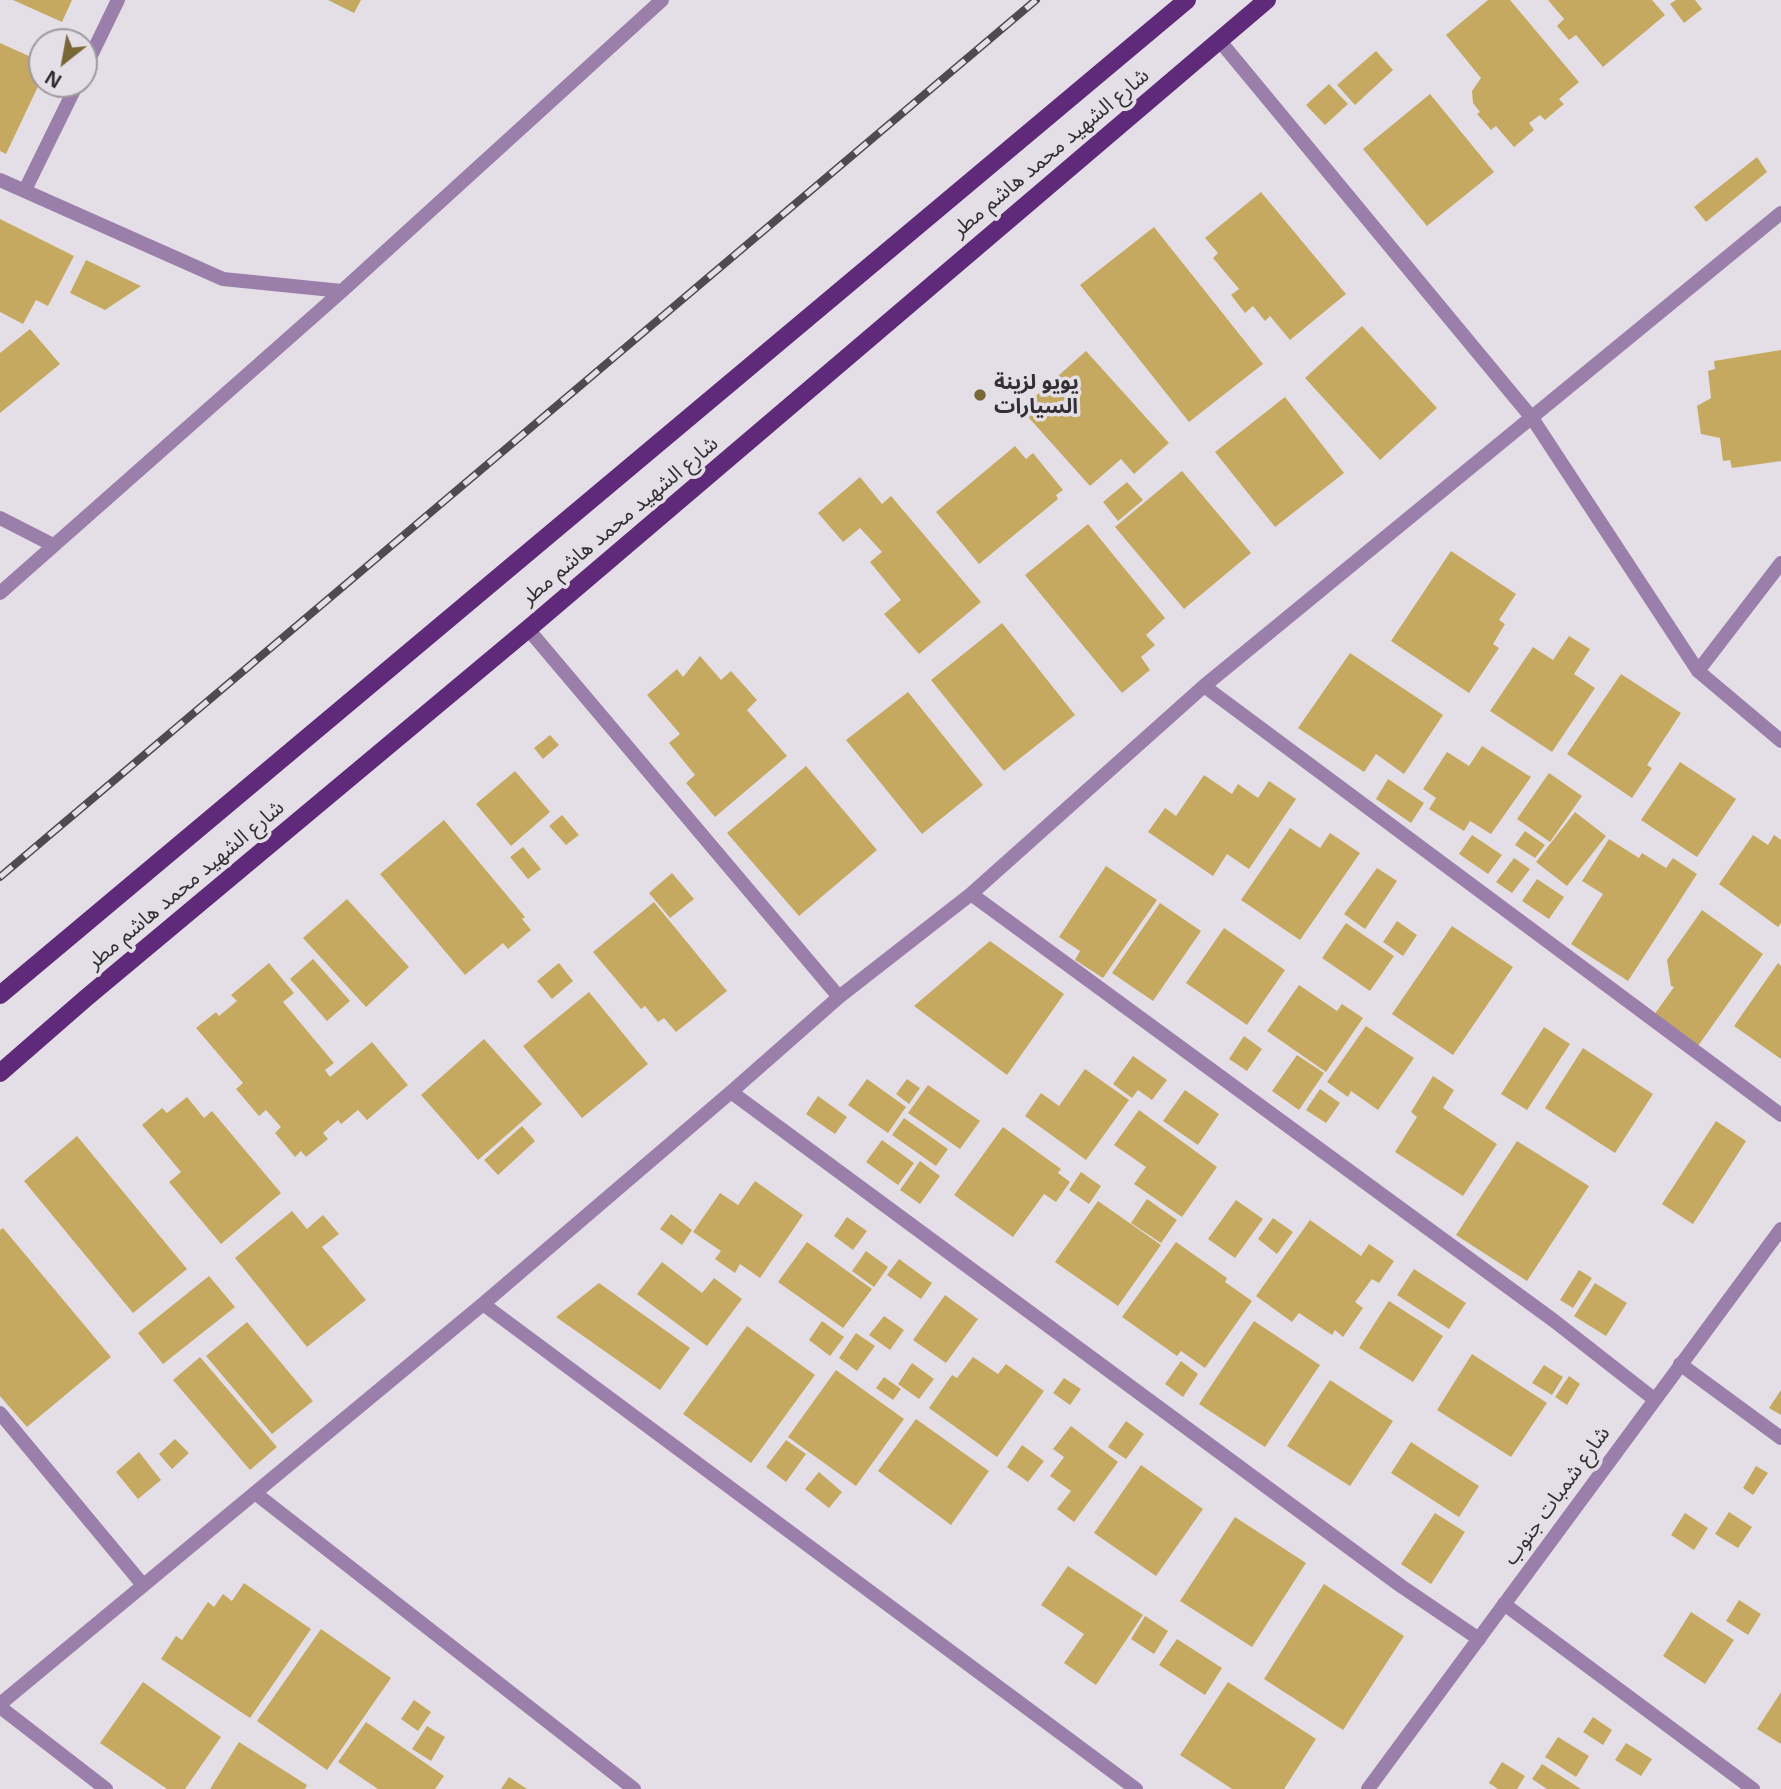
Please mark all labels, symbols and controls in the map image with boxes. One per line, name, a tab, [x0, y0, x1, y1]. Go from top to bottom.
north arrow	[28, 28, 98, 98]
street label: شارع الشهيد محمد هاشم مطر	[947, 63, 1155, 243]
text: N	[40, 64, 67, 94]
place label: يويو لزينة السيارات	[994, 370, 1079, 420]
marker: يويو لزينة السيارات	[972, 387, 988, 403]
street label: شارع الشهيد محمد هاشم مطر	[516, 431, 724, 611]
street label: شارع الشهيد محمد هاشم مطر	[82, 795, 290, 975]
street label: شارع شمبات جنوب	[1498, 1422, 1616, 1570]

